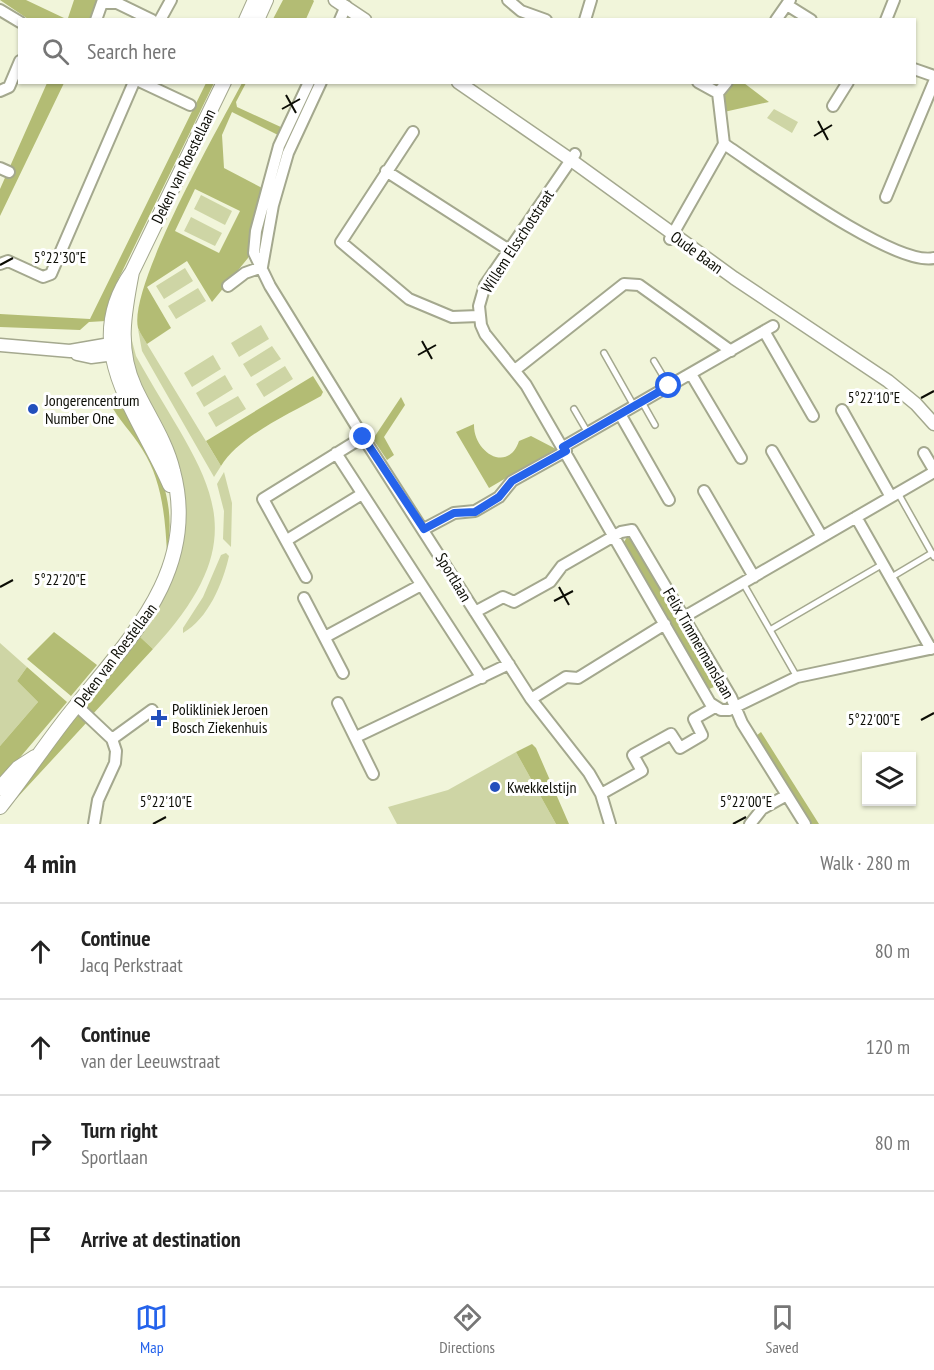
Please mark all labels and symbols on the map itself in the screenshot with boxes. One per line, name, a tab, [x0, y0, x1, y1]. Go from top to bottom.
street label: Deken van Roestellaan	[147, 105, 219, 227]
street label: Willem Elsschotstraat	[476, 185, 558, 296]
street label: Oude Baan	[667, 226, 727, 278]
text: 5°22'30"E	[34, 248, 86, 267]
route start	[655, 372, 681, 398]
text: 5°22'10"E	[848, 388, 900, 407]
place label: Jongerencentrum Number One	[44, 390, 140, 428]
marker: Jongerencentrum Number One	[26, 402, 40, 416]
route end	[349, 423, 375, 449]
street label: Sportlaan	[432, 549, 476, 605]
text: 5°22'20"E	[34, 570, 86, 589]
street label: Felix Timmermanslaan	[659, 584, 739, 702]
street label: Deken van Roestellaan	[69, 599, 161, 711]
place label: Polikliniek Jeroen Bosch Ziekenhuis	[172, 699, 268, 737]
marker: Polikliniek Jeroen Bosch Ziekenhuis	[150, 709, 168, 727]
text: 5°22'00"E	[848, 710, 900, 729]
place label: Kwekkelstijn	[507, 777, 576, 797]
marker: Kwekkelstijn	[488, 780, 502, 794]
text: 5°22'10"E	[140, 792, 192, 811]
text: 5°22'00"E	[720, 792, 772, 811]

